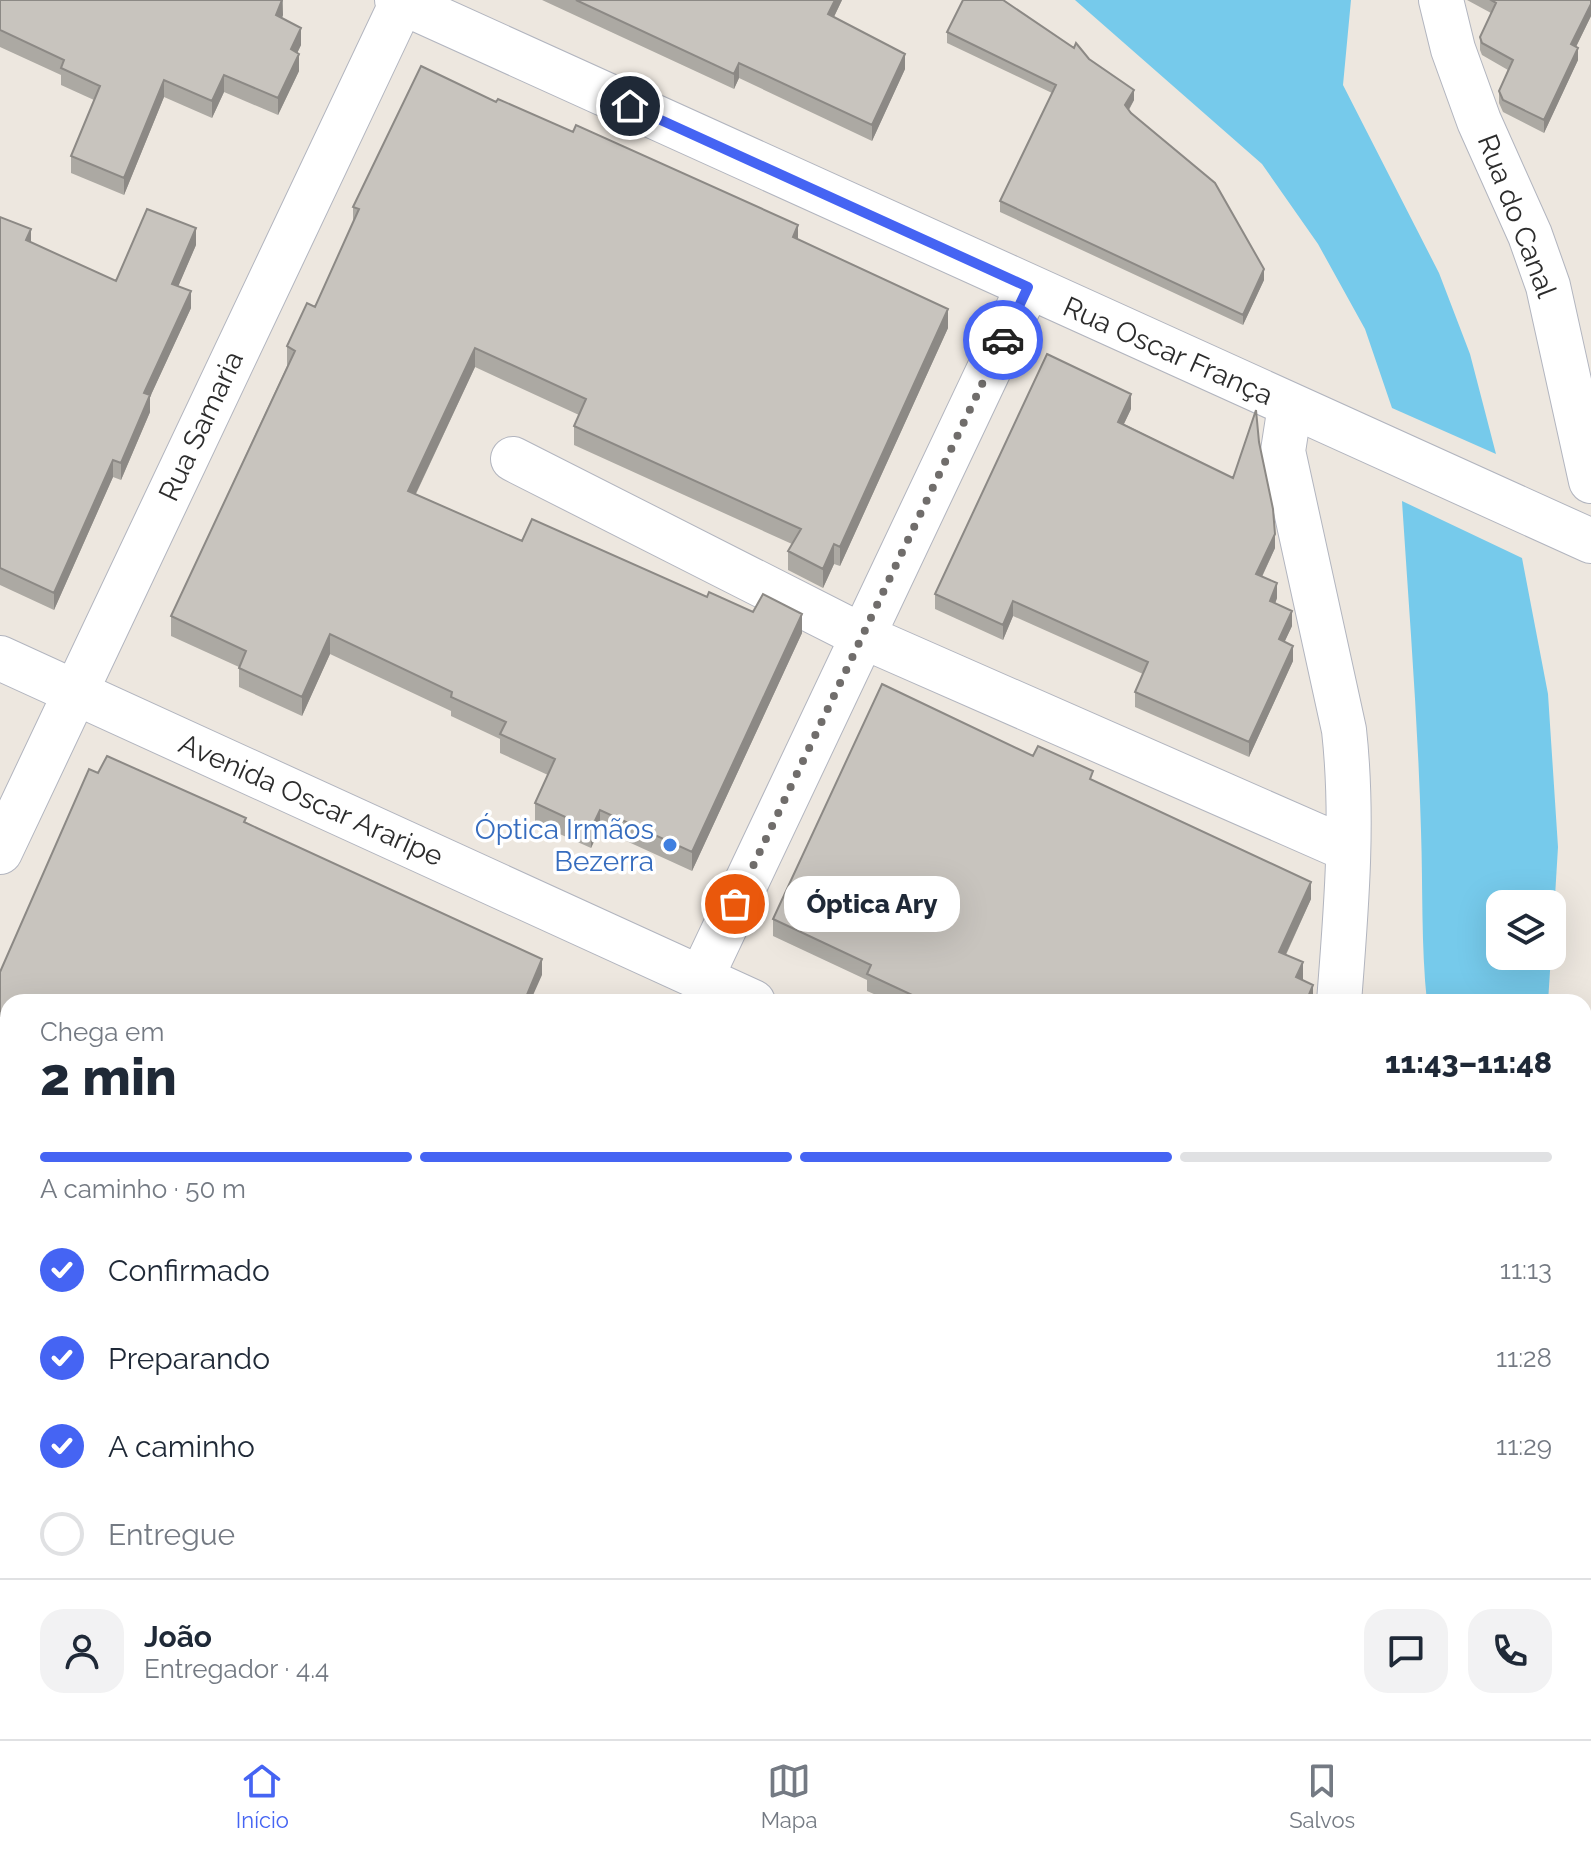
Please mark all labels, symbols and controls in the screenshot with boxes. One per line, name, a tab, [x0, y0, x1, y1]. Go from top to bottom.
pin	[596, 72, 664, 140]
icon: home	[608, 84, 652, 128]
street label: Rua do Canal	[1471, 130, 1563, 303]
street label: Rua Oscar França	[1058, 290, 1278, 412]
courier	[963, 300, 1043, 380]
icon: car	[981, 318, 1025, 362]
street label: Rua Samaria	[152, 346, 250, 506]
street label: Avenida Oscar Araripe	[174, 727, 448, 873]
place label: Óptica Irmãos Bezerra	[475, 813, 654, 878]
marker: Óptica Irmãos Bezerra	[661, 836, 679, 854]
pin	[701, 870, 769, 938]
callout: Óptica Ary	[783, 876, 959, 932]
icon: bag	[713, 882, 757, 926]
text: Óptica Ary	[806, 889, 938, 919]
map controls	[1486, 890, 1566, 970]
button: layers	[1486, 890, 1566, 970]
text: Chega em	[40, 1017, 164, 1047]
text: 11:43–11:48	[1385, 1045, 1552, 1080]
text: 2 min	[40, 1046, 177, 1107]
text: A caminho · 50 m	[40, 1174, 246, 1204]
icon: check	[40, 1248, 84, 1292]
text: Confirmado	[108, 1253, 270, 1288]
text: 11:13	[1500, 1255, 1552, 1285]
icon: check	[40, 1336, 84, 1380]
text: Preparando	[108, 1341, 270, 1376]
text: 11:28	[1496, 1343, 1552, 1373]
icon: check	[40, 1424, 84, 1468]
text: A caminho	[108, 1429, 255, 1464]
text: 11:29	[1496, 1431, 1552, 1461]
text: Entregue	[108, 1517, 235, 1552]
button: person	[40, 1609, 124, 1693]
button: chat	[1364, 1609, 1448, 1693]
button: phone	[1468, 1609, 1552, 1693]
text: João	[144, 1619, 212, 1654]
text: Entregador · 4.4	[144, 1654, 329, 1684]
tab: Início	[236, 1759, 289, 1833]
tab: Mapa	[761, 1759, 817, 1833]
tab: Salvos	[1289, 1759, 1355, 1833]

